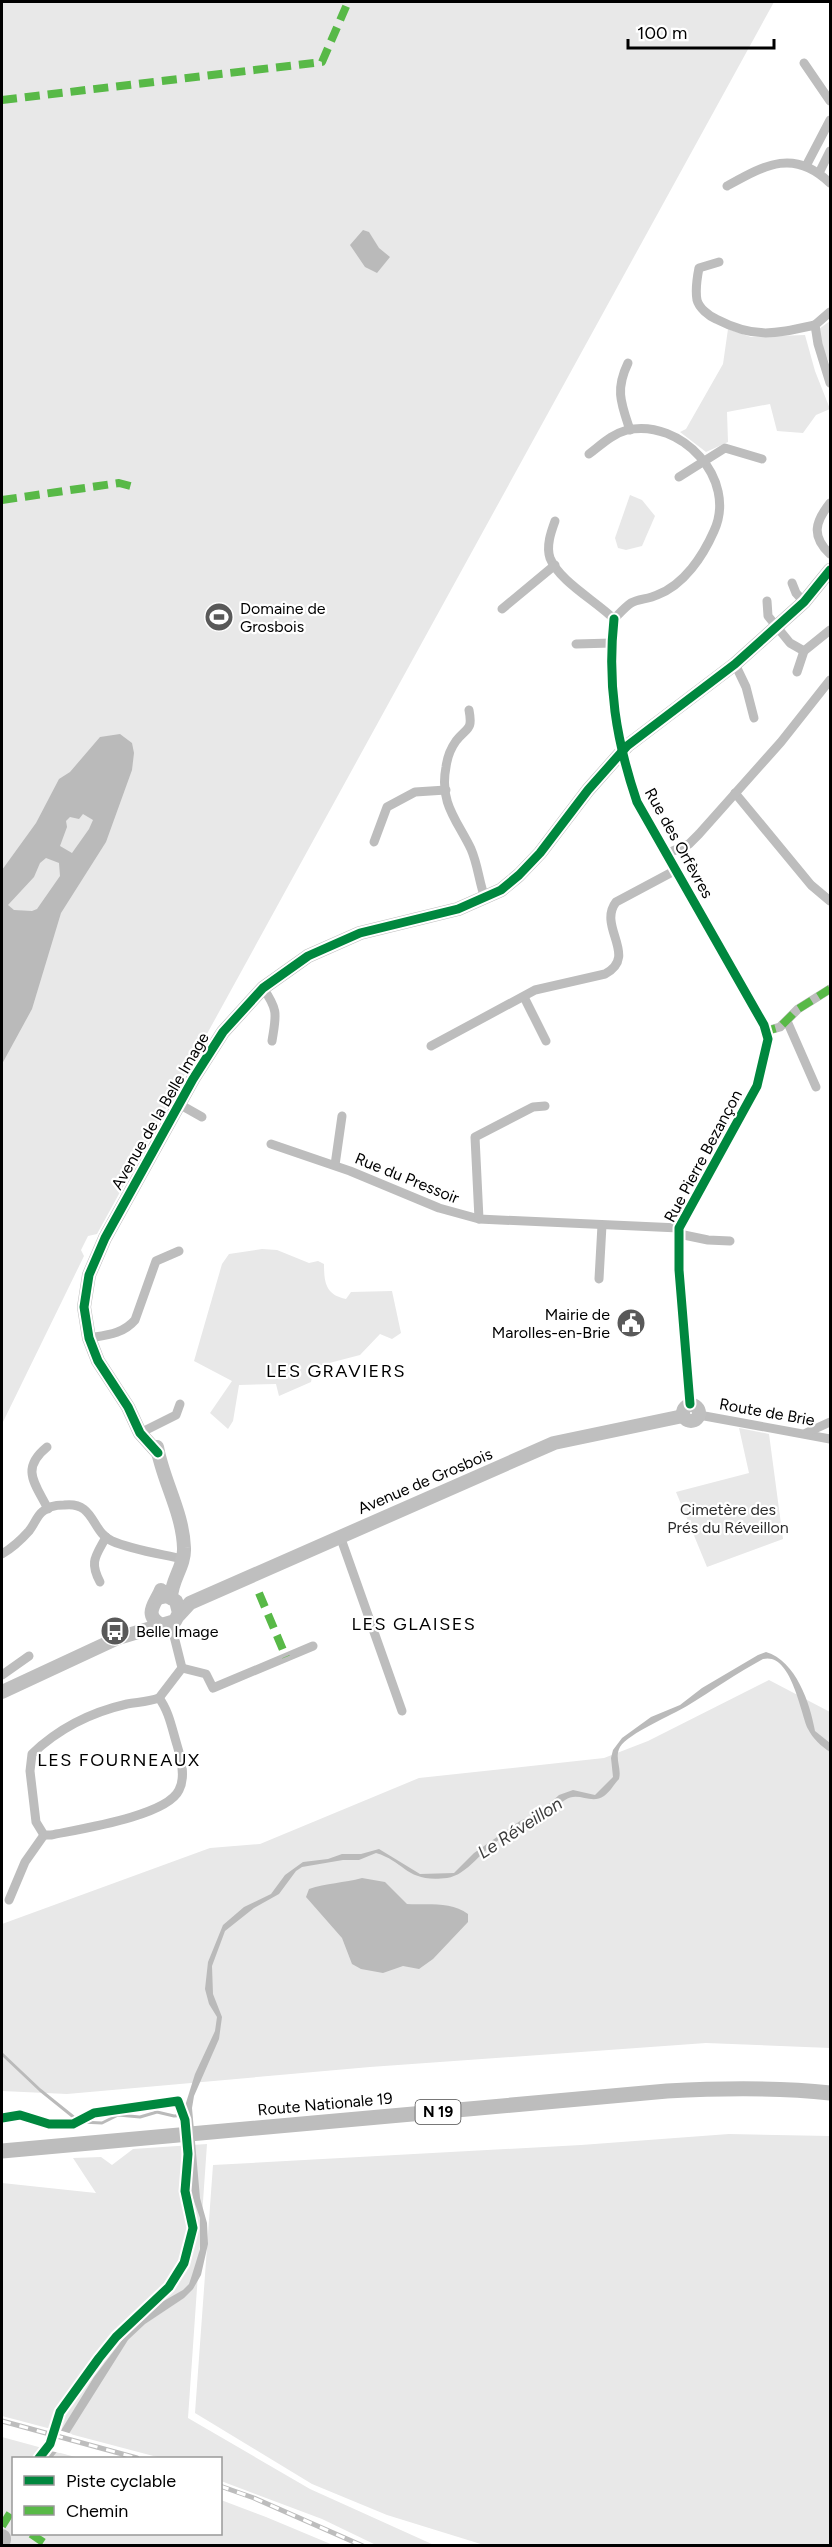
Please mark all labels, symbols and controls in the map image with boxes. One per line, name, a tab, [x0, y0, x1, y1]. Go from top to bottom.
scale bar	[628, 12, 774, 50]
text: 100 m	[637, 22, 687, 44]
place label: Domaine de Grosbois	[240, 599, 326, 636]
sports icon: Domaine de Grosbois	[203, 601, 235, 633]
street label: Rue des Orfèvres	[641, 784, 717, 902]
street label: Avenue de la Belle Image	[107, 1029, 213, 1193]
street label: Rue Pierre Bezançon	[660, 1087, 746, 1225]
street label: Rue du Pressoir	[352, 1148, 462, 1208]
place label: Mairie de Marolles-en-Brie	[492, 1305, 610, 1342]
public building icon: Mairie de Marolles-en-Brie	[615, 1307, 647, 1339]
district label: LES GRAVIERS	[266, 1360, 406, 1382]
street label: Route de Brie	[718, 1394, 816, 1430]
street label: Avenue de Grosbois	[355, 1444, 495, 1518]
park label: Cimetère des Prés du Réveillon	[667, 1500, 789, 1537]
district label: LES GLAISES	[352, 1613, 476, 1635]
bus stop icon: Belle Image	[99, 1615, 131, 1647]
place label: Belle Image	[136, 1622, 219, 1641]
district label: LES FOURNEAUX	[37, 1749, 201, 1771]
water label: Le Réveillon	[474, 1793, 566, 1863]
street label: Route Nationale 19	[257, 2089, 393, 2119]
road number: N 19	[416, 2100, 460, 2124]
legend	[12, 2457, 222, 2535]
text: Piste cyclable	[66, 2470, 176, 2492]
text: Chemin	[66, 2500, 128, 2522]

